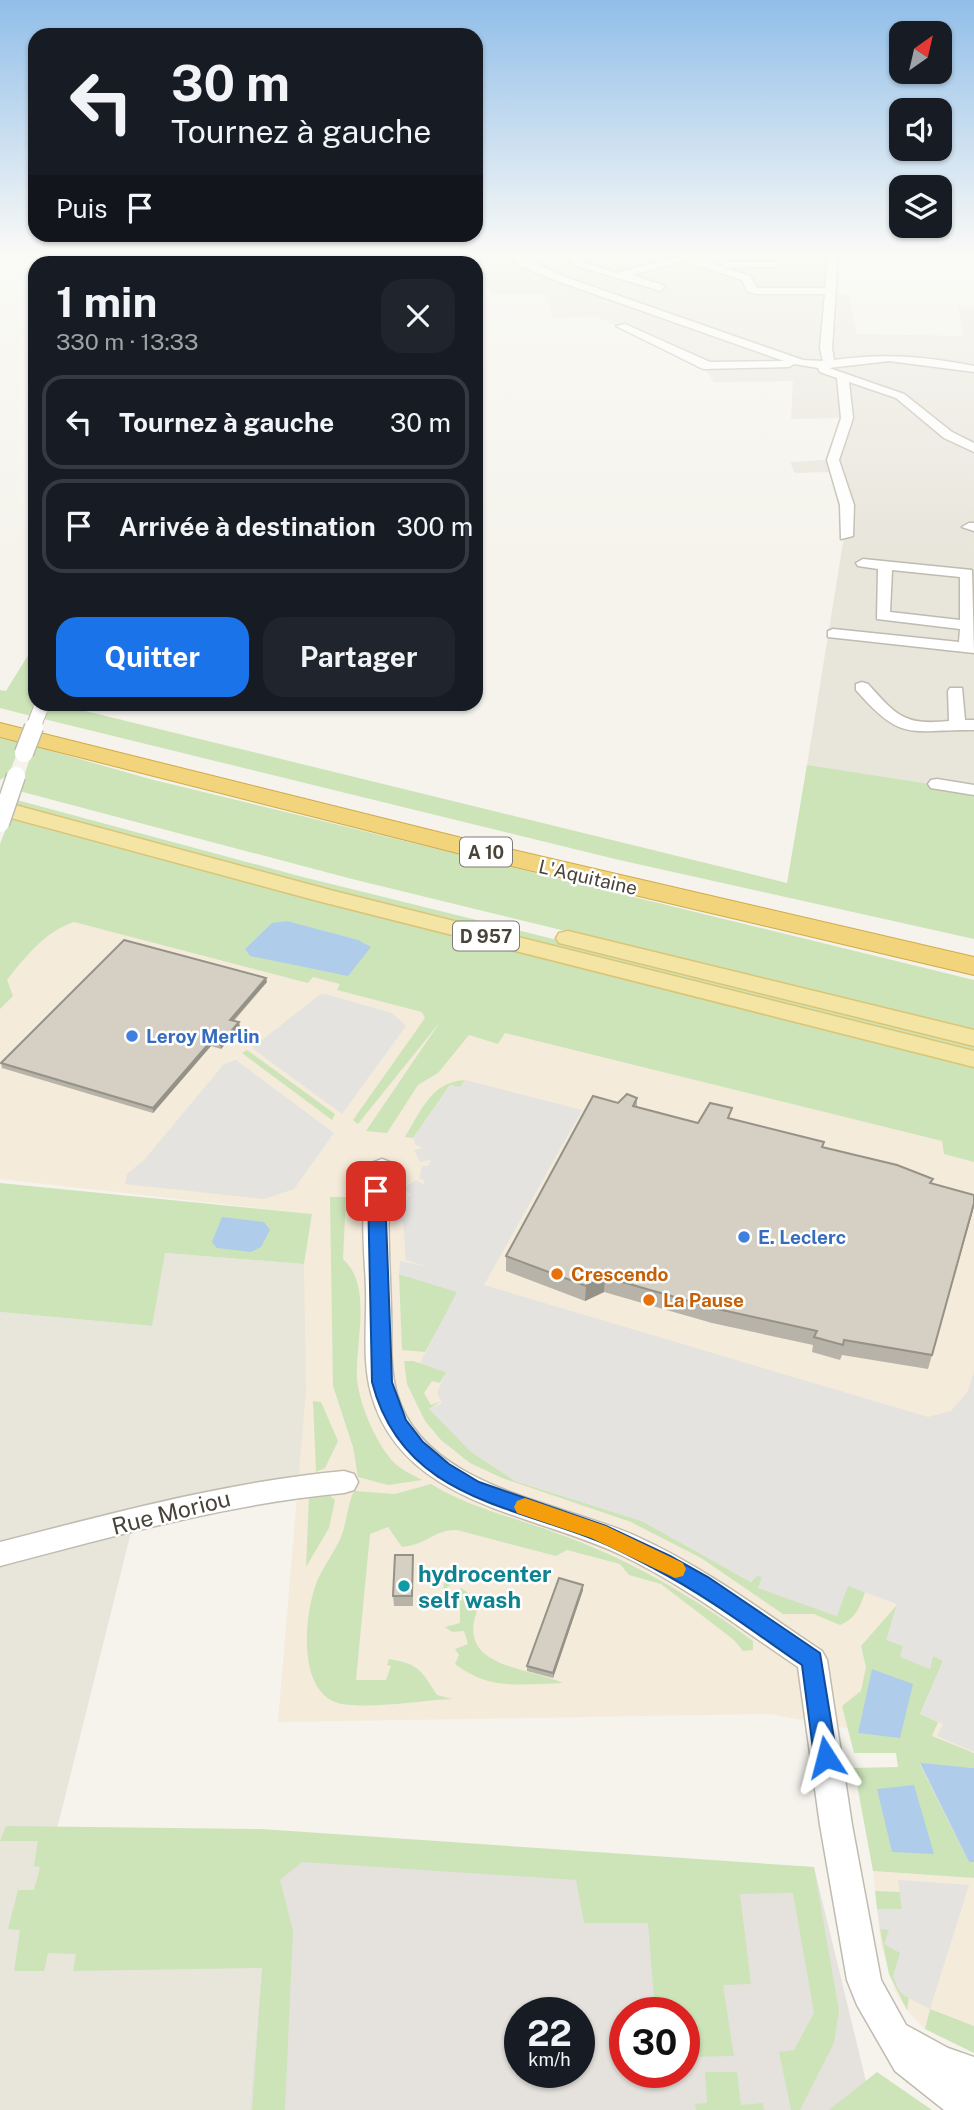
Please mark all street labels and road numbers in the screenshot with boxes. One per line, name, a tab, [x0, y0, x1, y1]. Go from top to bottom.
road number: A 10	[460, 838, 512, 866]
street label: L'Aquitaine	[537, 855, 639, 899]
road number: D 957	[453, 922, 519, 951]
street label: Rue Moriou	[109, 1484, 233, 1540]

